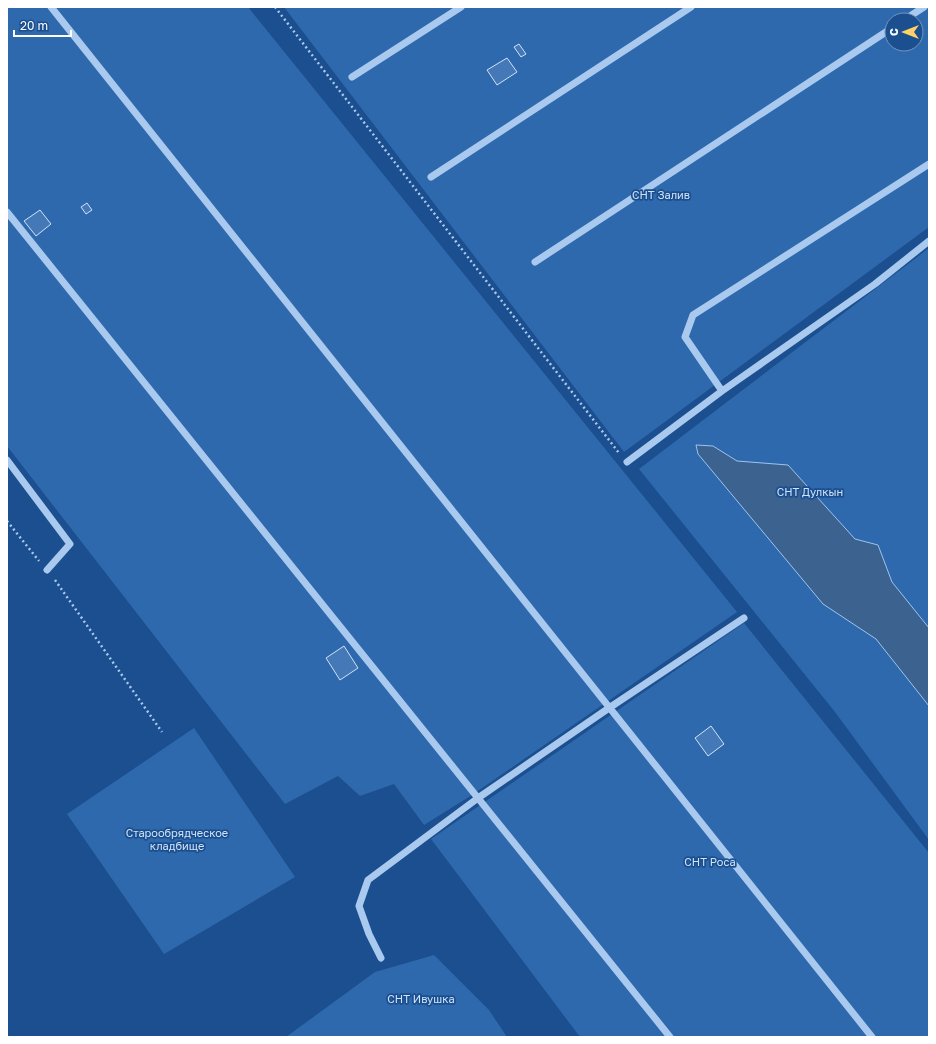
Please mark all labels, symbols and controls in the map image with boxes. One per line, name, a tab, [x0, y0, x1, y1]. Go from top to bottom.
scale bar	[14, 12, 71, 38]
north arrow	[884, 12, 924, 52]
text: 20 m	[20, 18, 48, 33]
text: С	[887, 28, 900, 36]
park label: СНТ Залив	[632, 188, 690, 201]
park label: СНТ Дулкын	[777, 485, 843, 498]
park label: Старообрядческое кладбище	[126, 826, 228, 852]
park label: СНТ Роса	[684, 855, 736, 868]
park label: СНТ Ивушка	[387, 992, 455, 1005]

